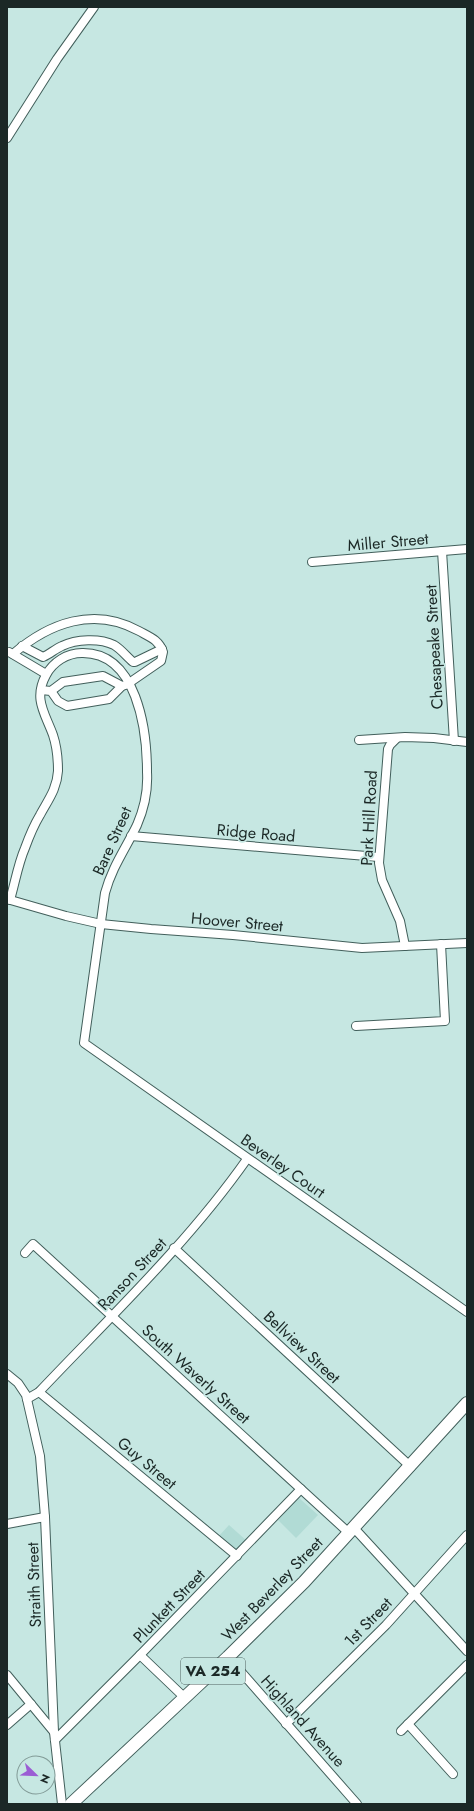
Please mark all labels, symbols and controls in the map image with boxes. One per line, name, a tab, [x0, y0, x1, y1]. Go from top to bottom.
street label: Miller Street	[347, 527, 430, 557]
street label: Chesapeake Street	[419, 584, 449, 710]
street label: Park Hill Road	[355, 770, 383, 866]
street label: Bare Street	[87, 803, 137, 879]
street label: Ridge Road	[216, 818, 296, 848]
street label: Hoover Street	[190, 907, 284, 937]
street label: Beverley Court	[236, 1128, 330, 1204]
street label: Ranson Street	[92, 1233, 172, 1315]
street label: Bellview Street	[258, 1305, 346, 1389]
street label: South Waverly Street	[137, 1319, 255, 1429]
street label: Guy Street	[112, 1431, 182, 1495]
street label: West Beverley Street	[216, 1532, 328, 1646]
street label: Straith Street	[21, 1542, 47, 1628]
street label: Plunkett Street	[128, 1564, 210, 1648]
street label: 1st Street	[339, 1592, 397, 1652]
road number: VA 254	[181, 1658, 245, 1684]
street label: Highland Avenue	[255, 1670, 351, 1772]
north arrow	[16, 1755, 56, 1795]
text: N	[36, 1772, 54, 1786]

